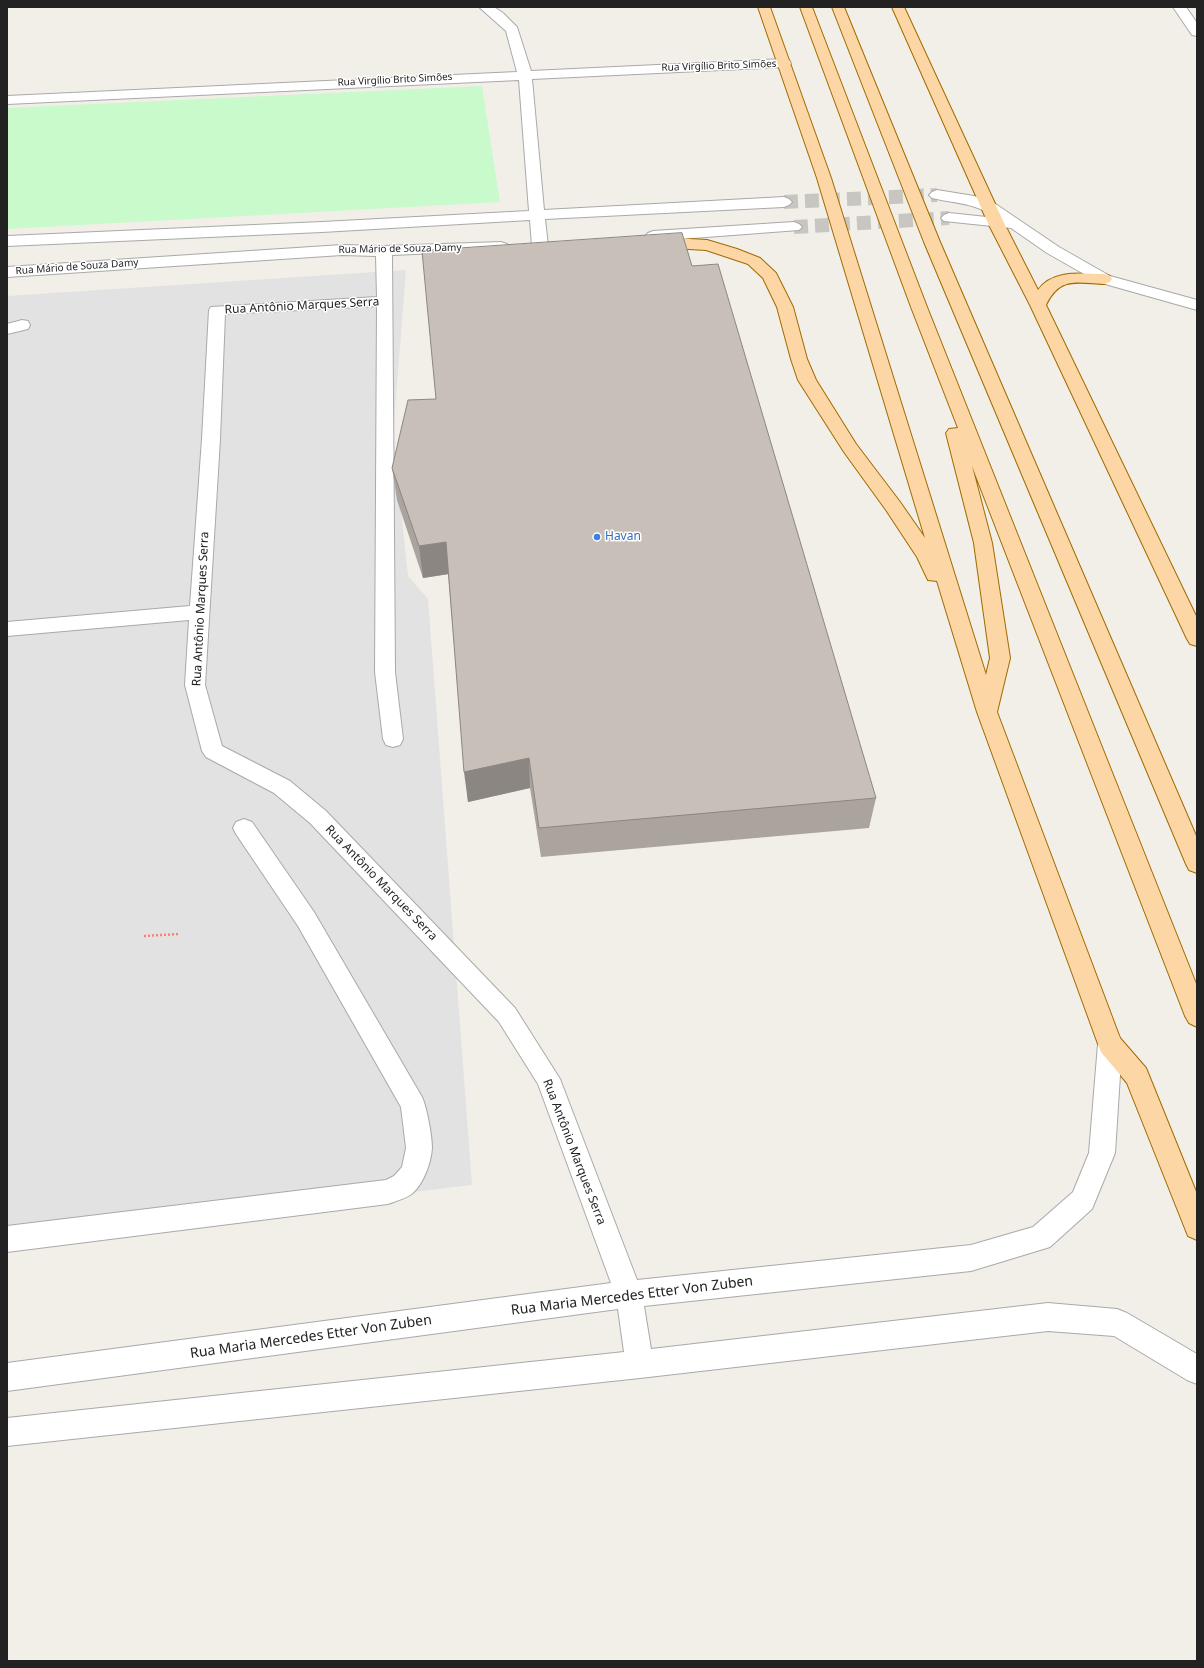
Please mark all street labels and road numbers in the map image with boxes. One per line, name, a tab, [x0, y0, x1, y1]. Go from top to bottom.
street label: Rua Virgílio Brito Simões	[661, 58, 777, 74]
street label: Rua Virgílio Brito Simões	[337, 71, 453, 89]
street label: Rua Mário de Souza Damy	[338, 242, 462, 256]
street label: Rua Mário de Souza Damy	[15, 257, 139, 277]
street label: Rua Antônio Marques Serra	[224, 295, 380, 317]
street label: Rua Antônio Marques Serra	[190, 531, 212, 687]
street label: Rua Antônio Marques Serra	[322, 822, 440, 944]
street label: Rua Antônio Marques Serra	[540, 1077, 608, 1227]
street label: Rua Maria Mercedes Etter Von Zuben	[510, 1273, 754, 1319]
street label: Rua Maria Mercedes Etter Von Zuben	[189, 1312, 433, 1362]

